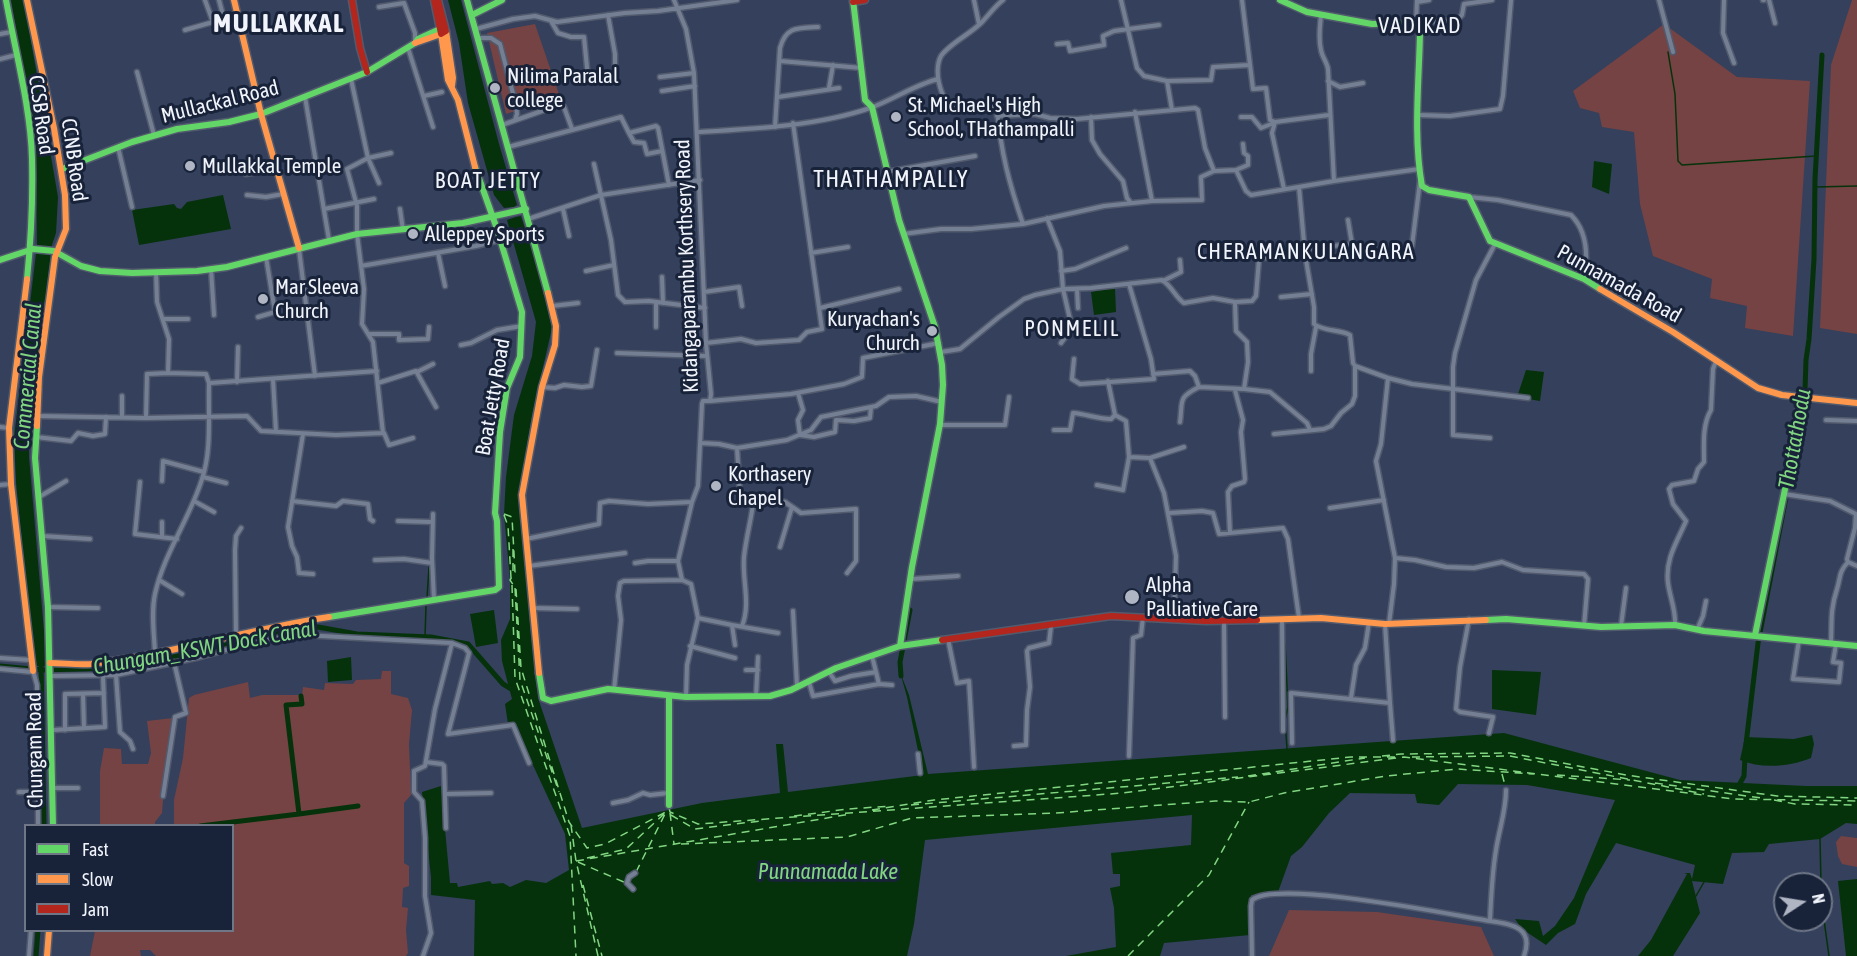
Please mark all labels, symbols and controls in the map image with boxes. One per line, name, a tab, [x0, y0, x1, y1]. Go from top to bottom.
district label: MULLAKKAL	[213, 7, 345, 39]
district label: VADIKAD	[1378, 13, 1462, 39]
place label: Nilima Paralal college	[507, 63, 618, 113]
street label: CCSB Road	[23, 74, 59, 156]
street label: Mullackal Road	[159, 75, 281, 129]
marker: Nilima Paralal college	[488, 81, 502, 95]
place label: St. Michael's High School, THathampalli	[908, 92, 1075, 142]
marker: St. Michael's High School, THathampalli	[889, 110, 903, 124]
street label: CCNB Road	[56, 117, 92, 203]
street label: Kidangaparambu Korthsery Road	[670, 139, 704, 393]
place label: Mullakkal Temple	[202, 153, 341, 179]
marker: Mullakkal Temple	[183, 159, 197, 173]
district label: THATHAMPALLY	[813, 165, 969, 193]
district label: BOAT JETTY	[435, 168, 541, 194]
place label: Alleppey Sports	[425, 221, 545, 247]
marker: Alleppey Sports	[406, 227, 420, 241]
district label: CHERAMANKULANGARA	[1197, 239, 1415, 265]
street label: Punnamada Road	[1552, 239, 1686, 329]
place label: Mar Sleeva Church	[275, 274, 359, 324]
marker: Mar Sleeva Church	[256, 292, 270, 306]
water label: Commercial Canal	[8, 302, 48, 450]
place label: Kuryachan's Church	[827, 306, 920, 356]
district label: PONMELIL	[1024, 316, 1120, 342]
marker: Kuryachan's Church	[925, 324, 939, 338]
street label: Boat Jetty Road	[470, 336, 516, 458]
water label: Thottathodu	[1773, 387, 1817, 491]
place label: Korthasery Chapel	[728, 461, 812, 511]
marker: Korthasery Chapel	[709, 479, 723, 493]
place label: Alpha Palliative Care	[1146, 572, 1258, 622]
marker: Alpha Palliative Care	[1123, 588, 1141, 606]
water label: Chungam_KSWT Dock Canal	[91, 615, 319, 681]
street label: Chungam Road	[21, 692, 49, 808]
legend	[24, 824, 234, 932]
text: Fast	[82, 839, 109, 860]
water label: Punnamada Lake	[758, 859, 898, 885]
text: Slow	[82, 869, 113, 890]
north arrow	[1773, 872, 1833, 932]
text: N	[1809, 892, 1828, 905]
text: Jam	[82, 899, 109, 920]

